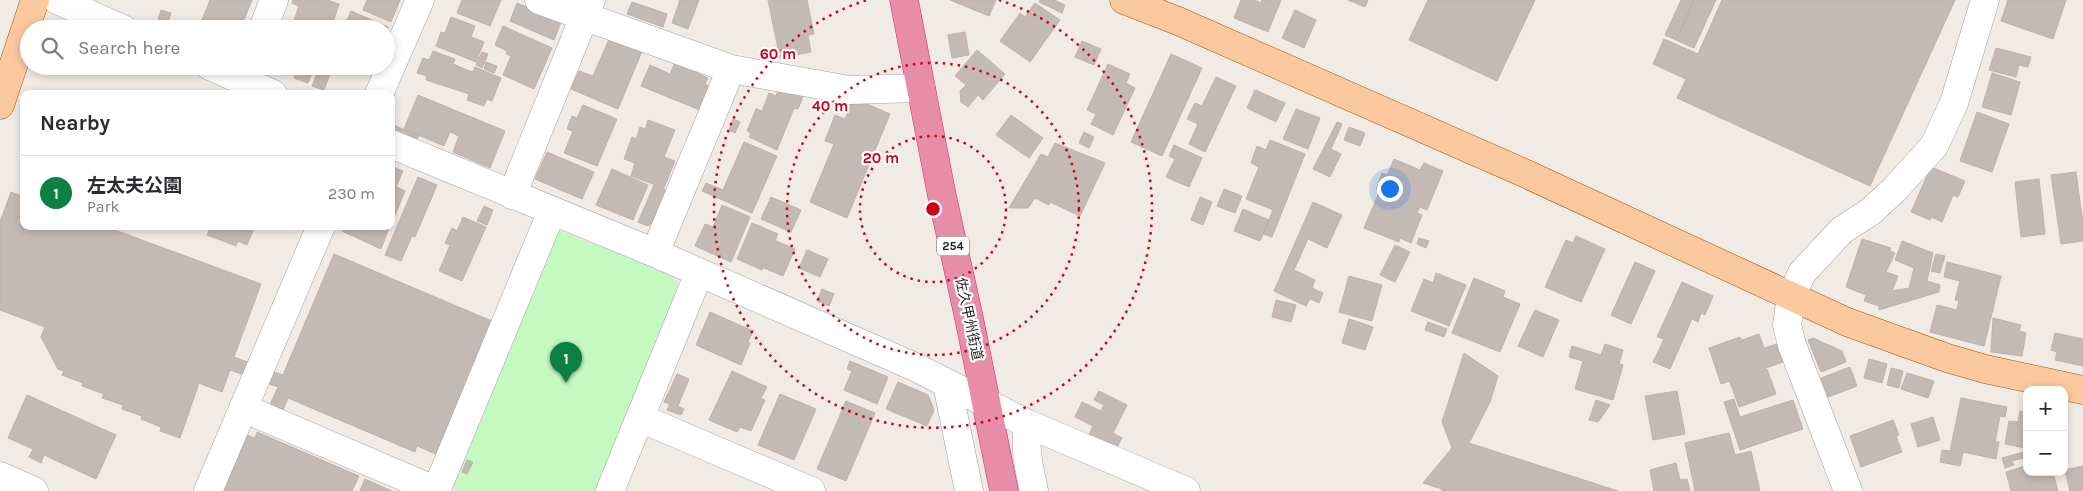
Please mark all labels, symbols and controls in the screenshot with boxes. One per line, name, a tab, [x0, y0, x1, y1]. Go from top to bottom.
search box	[20, 20, 395, 75]
icon: search	[38, 34, 66, 62]
text: Search here	[78, 37, 180, 59]
text: 60 m	[760, 45, 796, 63]
text: 40 m	[812, 97, 848, 115]
text: Nearby	[40, 111, 110, 135]
text: 20 m	[863, 149, 899, 167]
text: 左太夫公園	[87, 175, 182, 197]
your location	[1377, 176, 1403, 202]
text: 1	[53, 184, 59, 203]
text: 230 m	[328, 184, 375, 203]
text: Park	[87, 197, 119, 216]
centre of rings	[924, 200, 942, 218]
road number: 254	[937, 237, 969, 256]
street label: 佐久甲州街道	[952, 276, 986, 362]
pin: 1	[550, 342, 582, 383]
map controls	[2023, 386, 2068, 476]
button: +	[2023, 386, 2068, 431]
button: −	[2023, 431, 2068, 476]

